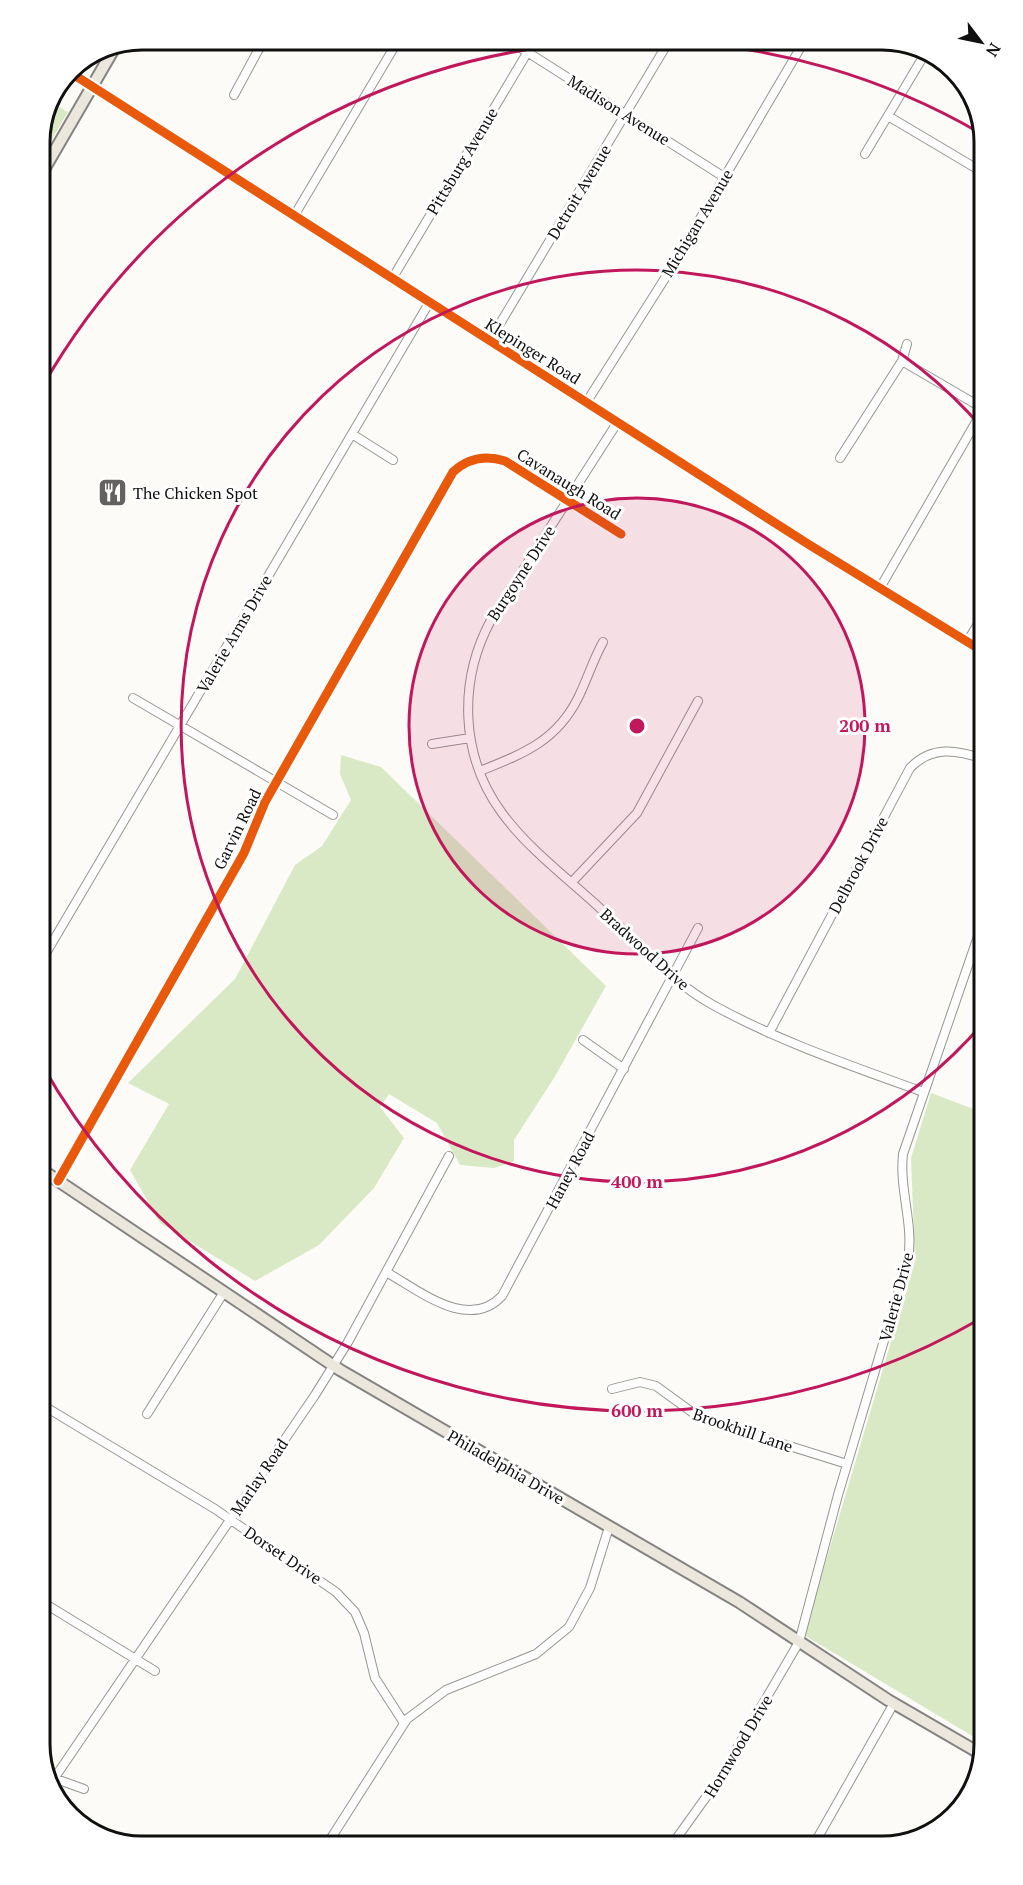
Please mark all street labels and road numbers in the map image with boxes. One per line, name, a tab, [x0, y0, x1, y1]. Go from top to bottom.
street label: Madison Avenue	[564, 70, 674, 150]
street label: Pittsburg Avenue	[421, 103, 503, 219]
street label: Detroit Avenue	[542, 140, 616, 244]
street label: Michigan Avenue	[656, 165, 738, 281]
street label: Klepinger Road	[481, 313, 585, 389]
street label: Cavanaugh Road	[513, 443, 625, 525]
street label: Burgoyne Drive	[482, 521, 560, 625]
street label: Valerie Arms Drive	[191, 571, 277, 697]
street label: Garvin Road	[208, 785, 266, 873]
street label: Delbrook Drive	[823, 813, 893, 917]
street label: Bradwood Drive	[596, 903, 694, 995]
street label: Haney Road	[540, 1127, 600, 1213]
street label: Valerie Drive	[874, 1250, 918, 1344]
street label: Brookhill Lane	[690, 1403, 796, 1457]
street label: Philadelphia Drive	[443, 1425, 569, 1509]
street label: Marlay Road	[225, 1434, 293, 1520]
street label: Dorset Drive	[240, 1521, 326, 1589]
street label: Hornwood Drive	[699, 1691, 777, 1801]

